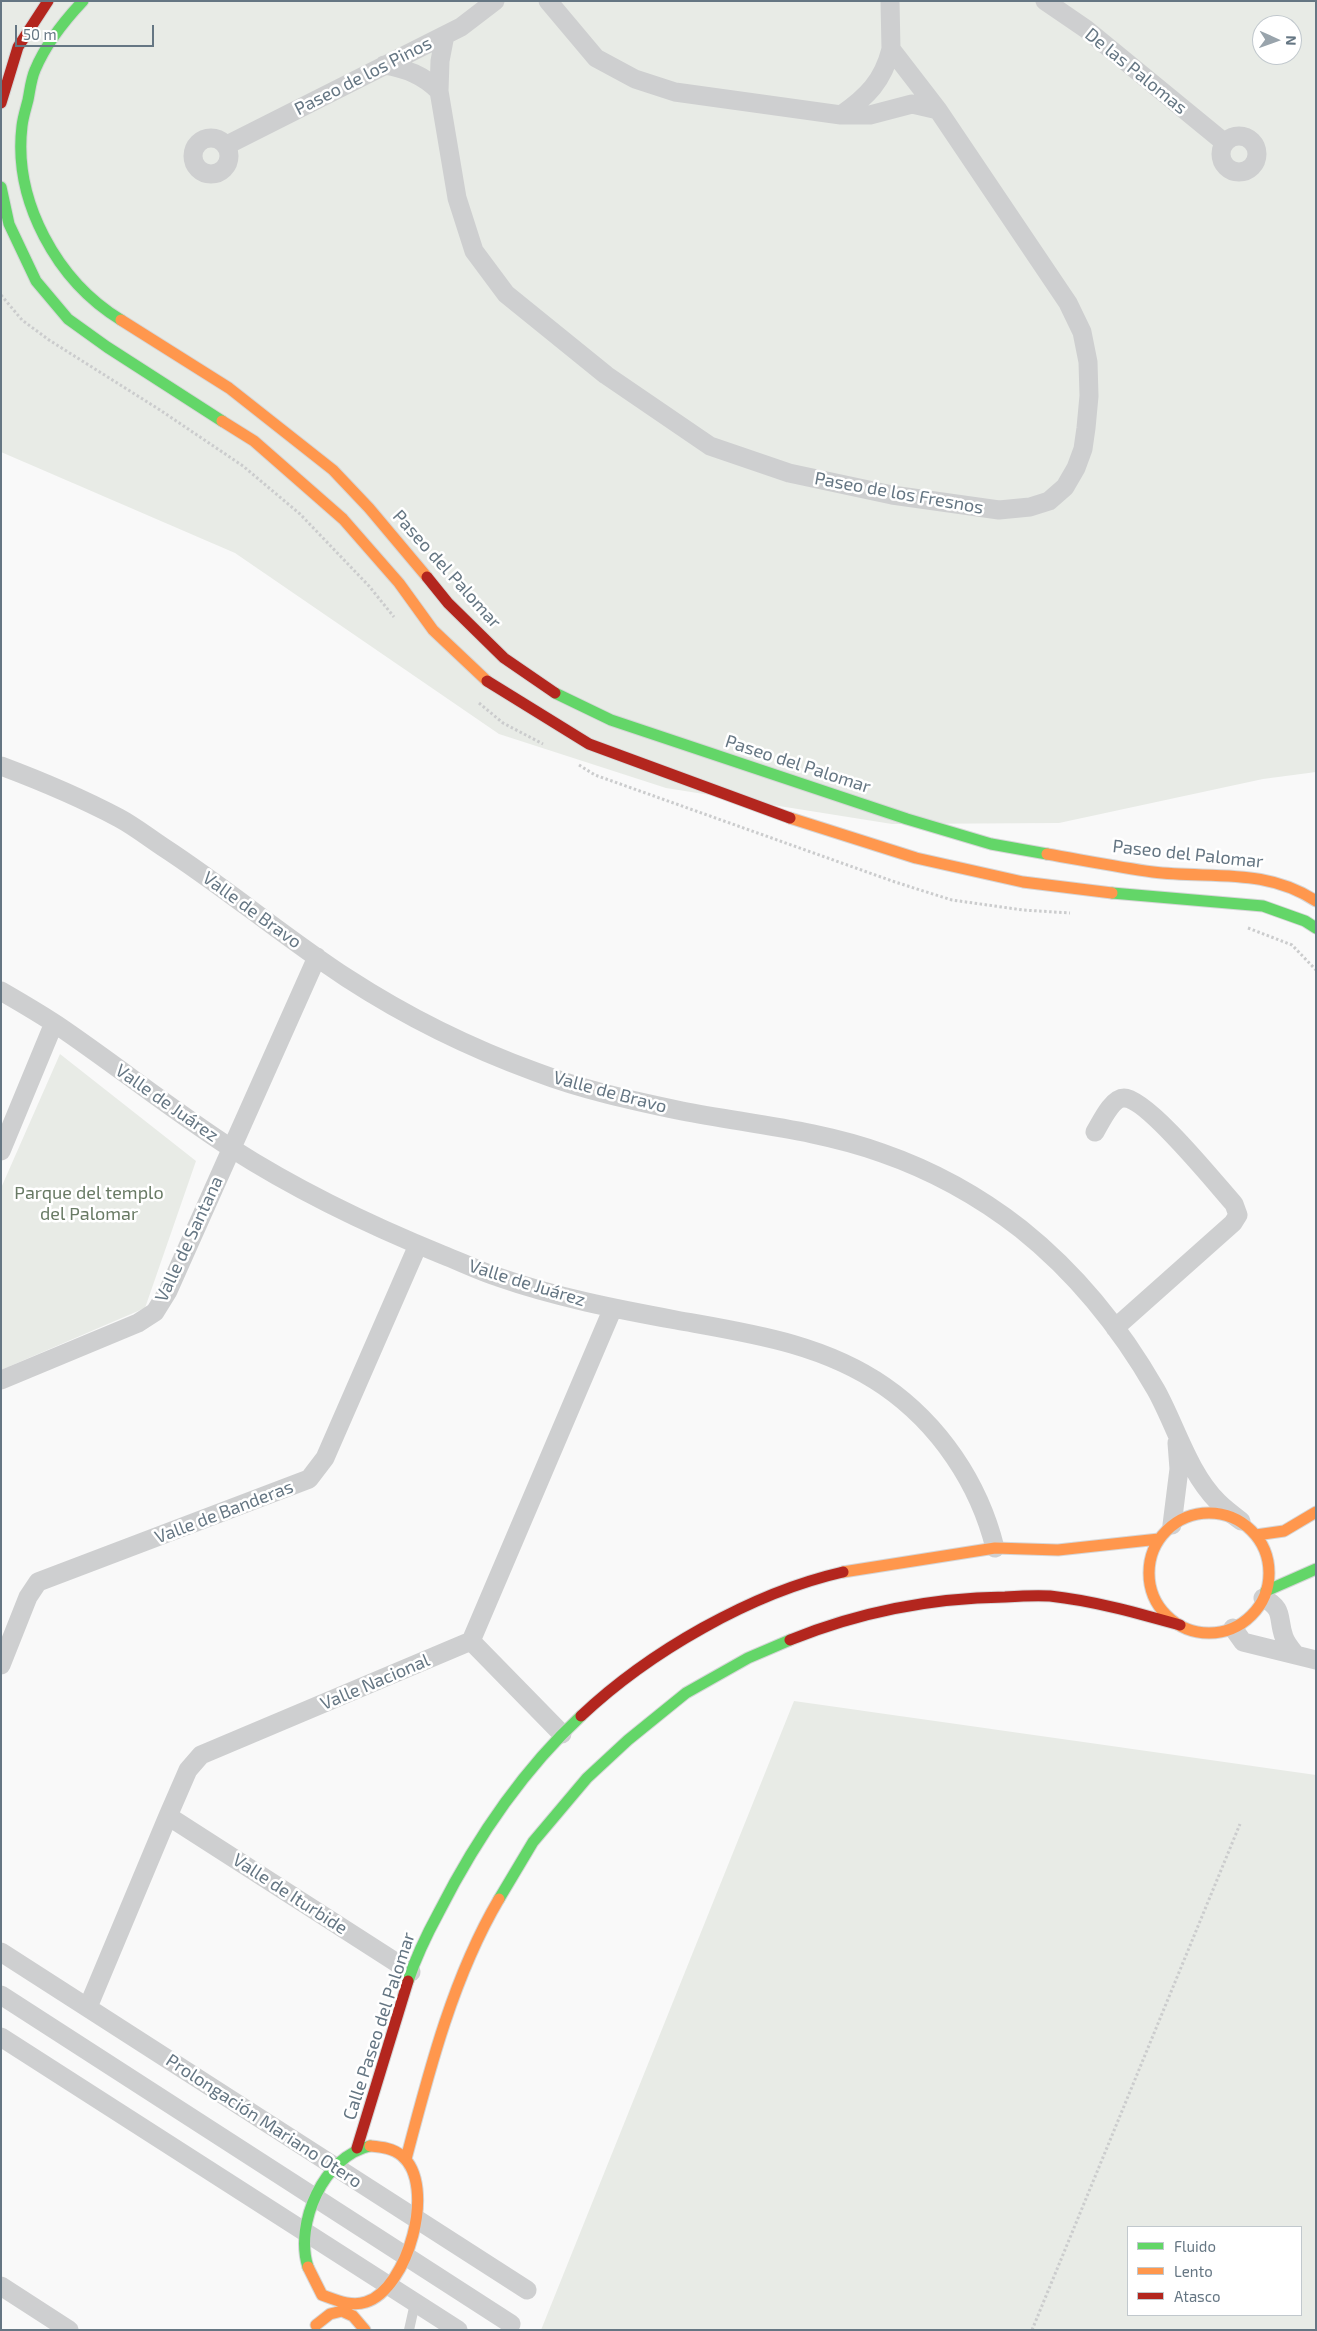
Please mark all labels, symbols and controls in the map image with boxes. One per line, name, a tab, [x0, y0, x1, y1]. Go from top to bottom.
scale bar	[18, 15, 156, 47]
north arrow	[1252, 15, 1302, 65]
street label: De las Palomas	[1081, 23, 1191, 119]
text: 50 m	[23, 25, 57, 43]
street label: Paseo de los Pinos	[291, 32, 435, 120]
text: N	[1283, 35, 1300, 46]
street label: Paseo de los Fresnos	[813, 467, 985, 519]
street label: Paseo del Palomar	[388, 505, 506, 633]
street label: Paseo del Palomar	[723, 730, 873, 798]
street label: Paseo del Palomar	[1111, 835, 1265, 873]
street label: Valle de Bravo	[198, 867, 306, 953]
street label: Valle de Juárez	[111, 1060, 223, 1146]
street label: Valle de Bravo	[551, 1066, 669, 1118]
street label: Valle de Santana	[150, 1173, 228, 1305]
park label: Parque del templo del Palomar	[14, 1182, 164, 1224]
street label: Valle de Juárez	[466, 1255, 588, 1311]
street label: Valle de Banderas	[152, 1476, 296, 1548]
street label: Valle Nacional	[317, 1649, 433, 1715]
street label: Valle de Iturbide	[229, 1849, 351, 1939]
street label: Calle Paseo del Palomar	[338, 1929, 420, 2123]
street label: Prolongación Mariano Otero	[162, 2049, 366, 2193]
legend	[1127, 2226, 1302, 2316]
text: Fluido	[1174, 2237, 1216, 2255]
text: Lento	[1174, 2262, 1213, 2280]
text: Atasco	[1174, 2287, 1220, 2305]

